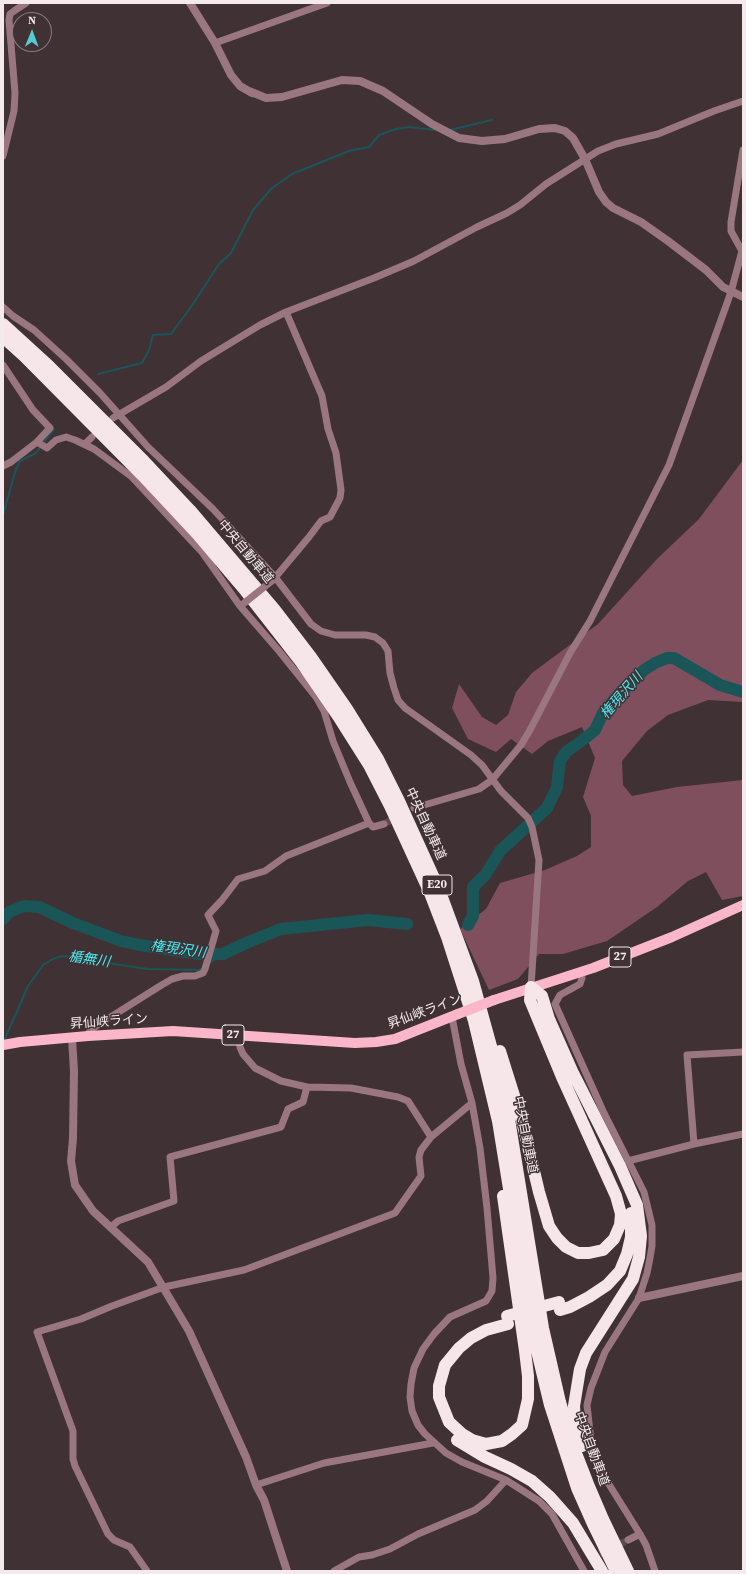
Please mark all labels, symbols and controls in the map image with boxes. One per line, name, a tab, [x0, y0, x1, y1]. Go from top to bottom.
north arrow	[12, 12, 52, 52]
text: N	[28, 13, 36, 28]
street label: 中央自動車道	[214, 517, 276, 587]
water label: 権現沢川	[597, 669, 647, 723]
street label: 中央自動車道	[401, 785, 449, 863]
road number: E20	[422, 875, 452, 895]
water label: 権現沢川	[149, 938, 207, 962]
road number: 27	[609, 947, 631, 967]
water label: 楯無川	[67, 949, 111, 971]
street label: 昇仙峡ライン	[386, 991, 464, 1033]
street label: 昇仙峡ライン	[70, 1011, 148, 1033]
road number: 27	[222, 1025, 244, 1045]
street label: 中央自動車道	[510, 1095, 540, 1175]
street label: 中央自動車道	[570, 1410, 612, 1488]

